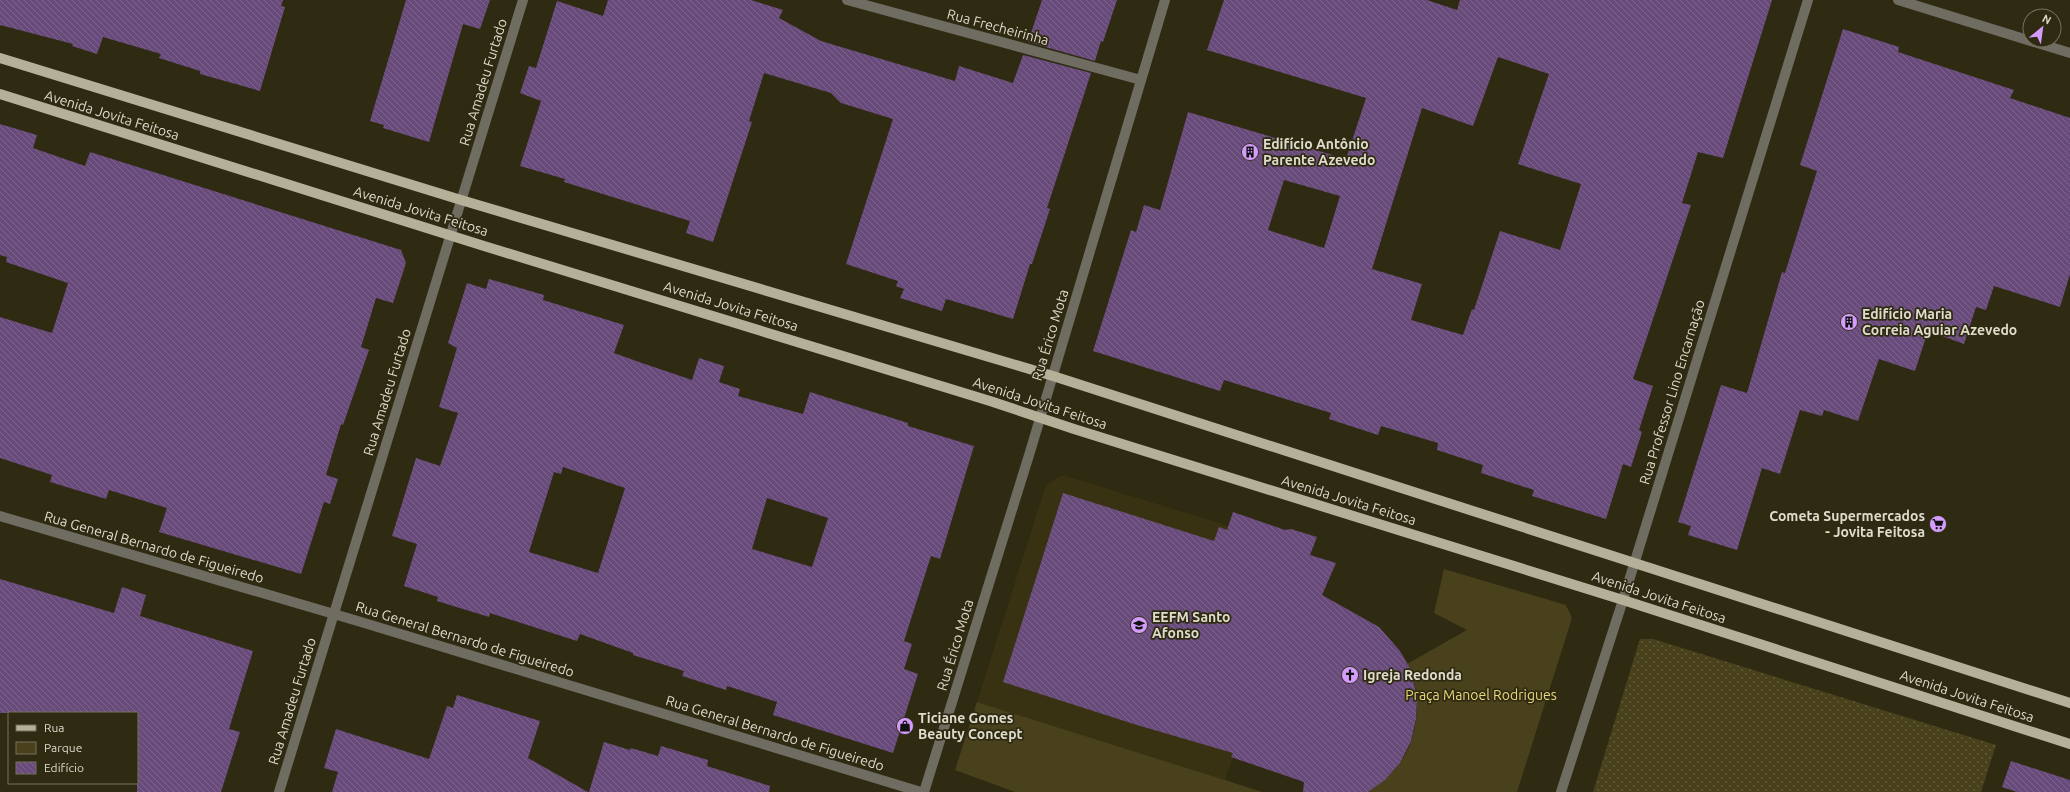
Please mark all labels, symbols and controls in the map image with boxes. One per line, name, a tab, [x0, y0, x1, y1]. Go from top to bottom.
street label: Rua Frecheirinha	[945, 6, 1051, 48]
north arrow	[2022, 8, 2062, 48]
text: N	[2040, 12, 2053, 26]
street label: Rua Amadeu Furtado	[456, 16, 510, 148]
street label: Avenida Jovita Feitosa	[43, 87, 181, 143]
place label: Edifício Antônio Parente Azevedo	[1263, 136, 1375, 168]
building icon: Edifício Antônio Parente Azevedo	[1240, 142, 1260, 162]
street label: Avenida Jovita Feitosa	[352, 183, 490, 239]
street label: Avenida Jovita Feitosa	[662, 278, 800, 334]
street label: Rua Érico Mota	[1028, 287, 1071, 383]
street label: Rua Professor Lino Encarnação	[1636, 298, 1708, 486]
place label: Edifício Maria Correia Aguiar Azevedo	[1862, 306, 2017, 338]
building icon: Edifício Maria Correia Aguiar Azevedo	[1839, 312, 1859, 332]
street label: Rua Amadeu Furtado	[360, 326, 414, 458]
street label: Avenida Jovita Feitosa	[971, 374, 1109, 432]
street label: Avenida Jovita Feitosa	[1280, 472, 1418, 528]
street label: Rua General Bernardo de Figueiredo	[42, 508, 266, 586]
place label: Cometa Supermercados - Jovita Feitosa	[1769, 508, 1925, 540]
supermarket icon: Cometa Supermercados - Jovita Feitosa	[1928, 514, 1948, 534]
street label: Avenida Jovita Feitosa	[1590, 568, 1728, 626]
street label: Rua Érico Mota	[933, 597, 976, 693]
street label: Rua General Bernardo de Figueiredo	[354, 598, 576, 680]
place label: EEFM Santo Afonso	[1152, 609, 1230, 641]
school or university icon: EEFM Santo Afonso	[1129, 615, 1149, 635]
street label: Rua Amadeu Furtado	[265, 635, 319, 767]
church icon: Igreja Redonda	[1340, 665, 1360, 685]
place label: Igreja Redonda	[1363, 667, 1462, 683]
street label: Avenida Jovita Feitosa	[1898, 667, 2036, 725]
park label: Praça Manoel Rodrigues	[1405, 687, 1557, 703]
street label: Rua General Bernardo de Figueiredo	[664, 692, 886, 774]
place label: Ticiane Gomes Beauty Concept	[918, 710, 1023, 742]
legend	[8, 712, 138, 784]
shop icon: Ticiane Gomes Beauty Concept	[895, 716, 915, 736]
text: Rua	[44, 721, 65, 734]
text: Parque	[44, 741, 82, 754]
text: Edifício	[44, 761, 84, 774]

